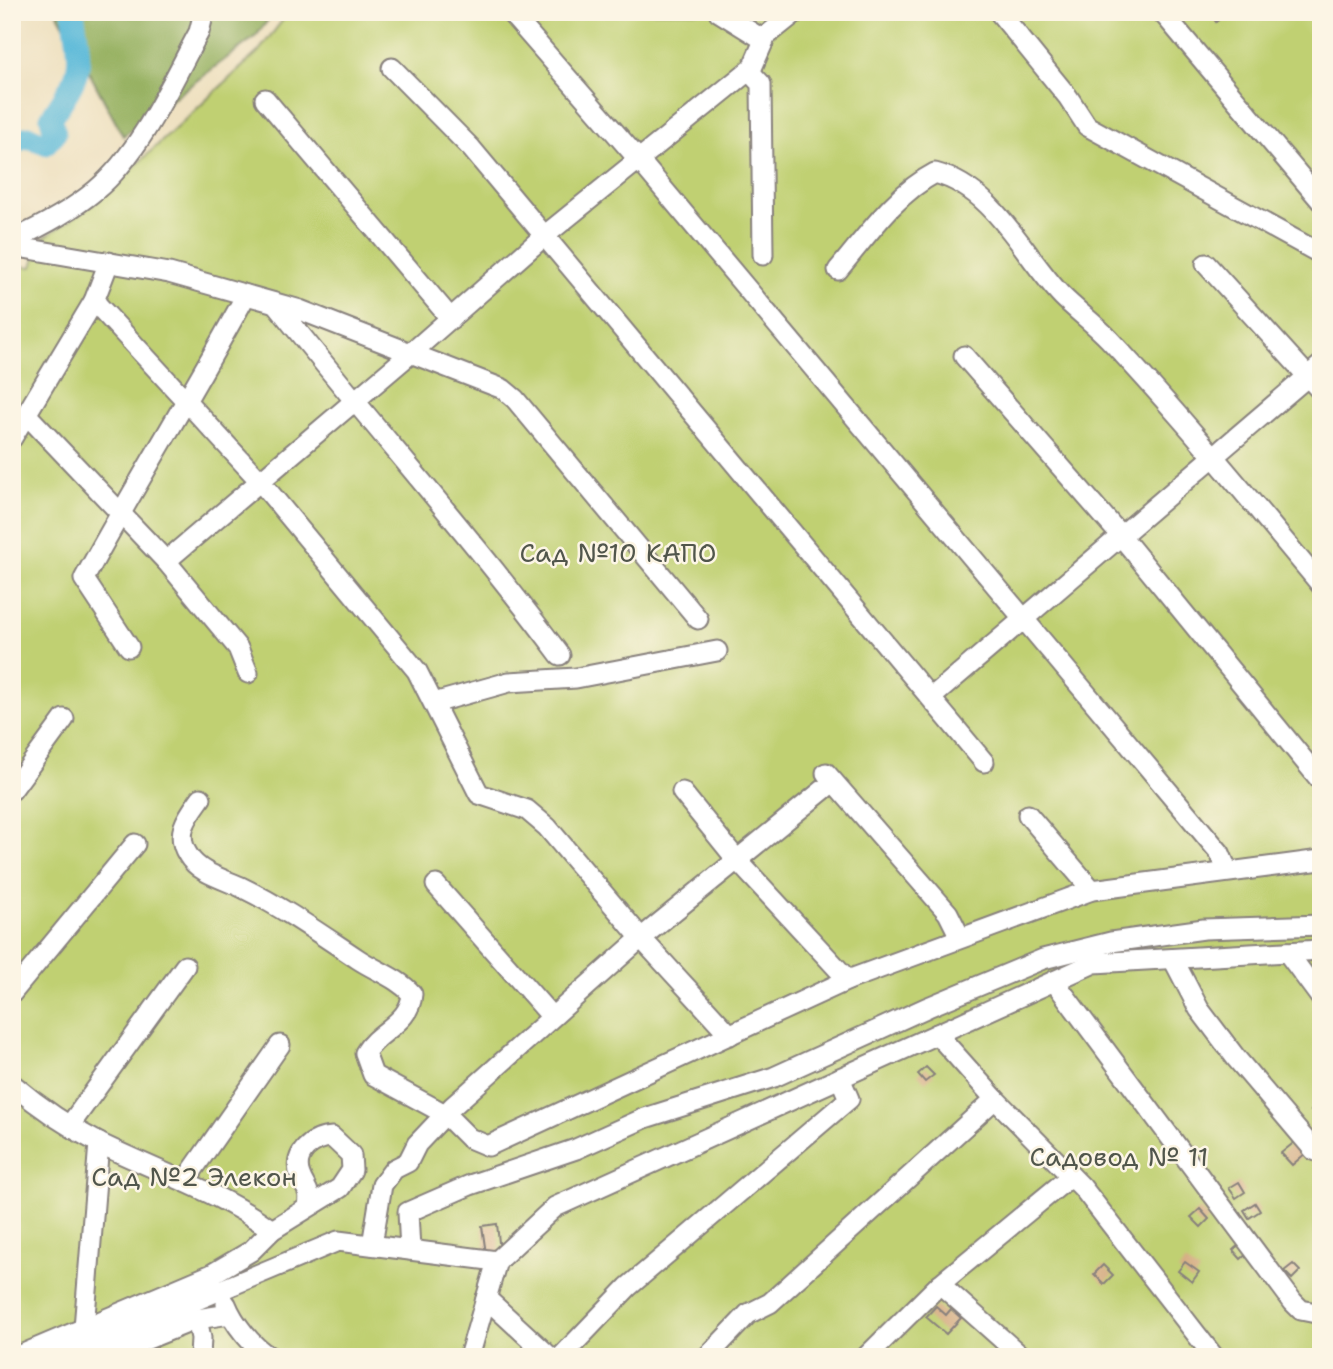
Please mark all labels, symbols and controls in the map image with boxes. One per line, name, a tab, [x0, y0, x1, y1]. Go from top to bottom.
park label: Сад №10 КАПО	[519, 535, 717, 570]
park label: Садовод № 11	[1029, 1139, 1209, 1174]
park label: Сад №2 Элекон	[91, 1159, 297, 1194]

